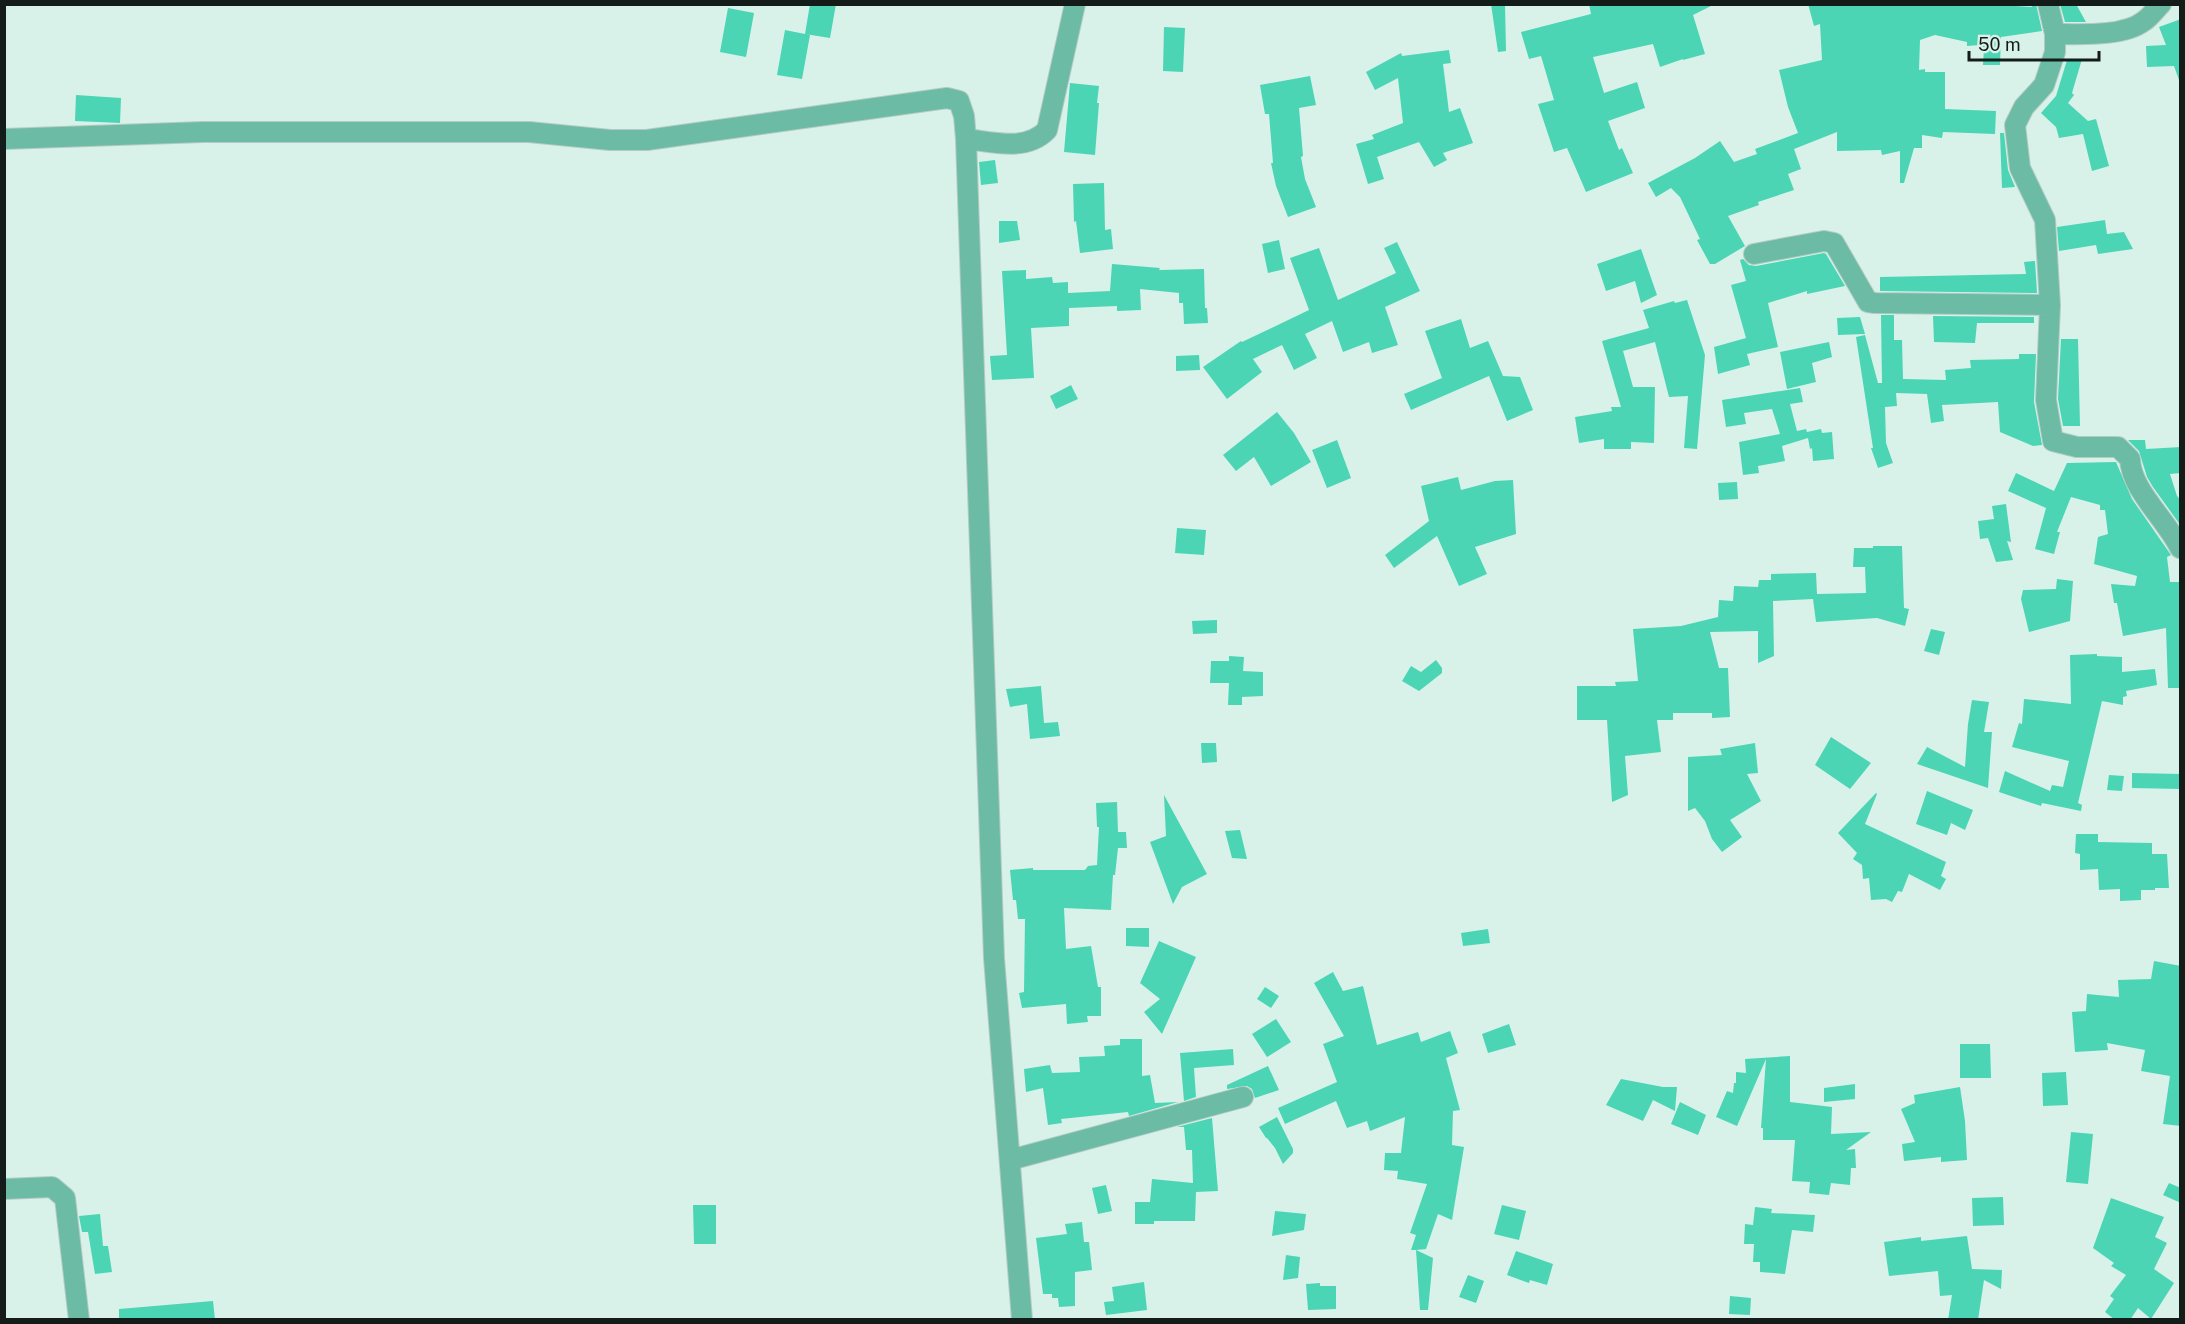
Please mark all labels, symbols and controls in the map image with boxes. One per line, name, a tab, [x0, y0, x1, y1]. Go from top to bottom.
scale bar	[1969, 24, 2100, 62]
text: 50 m	[1978, 34, 2021, 55]

